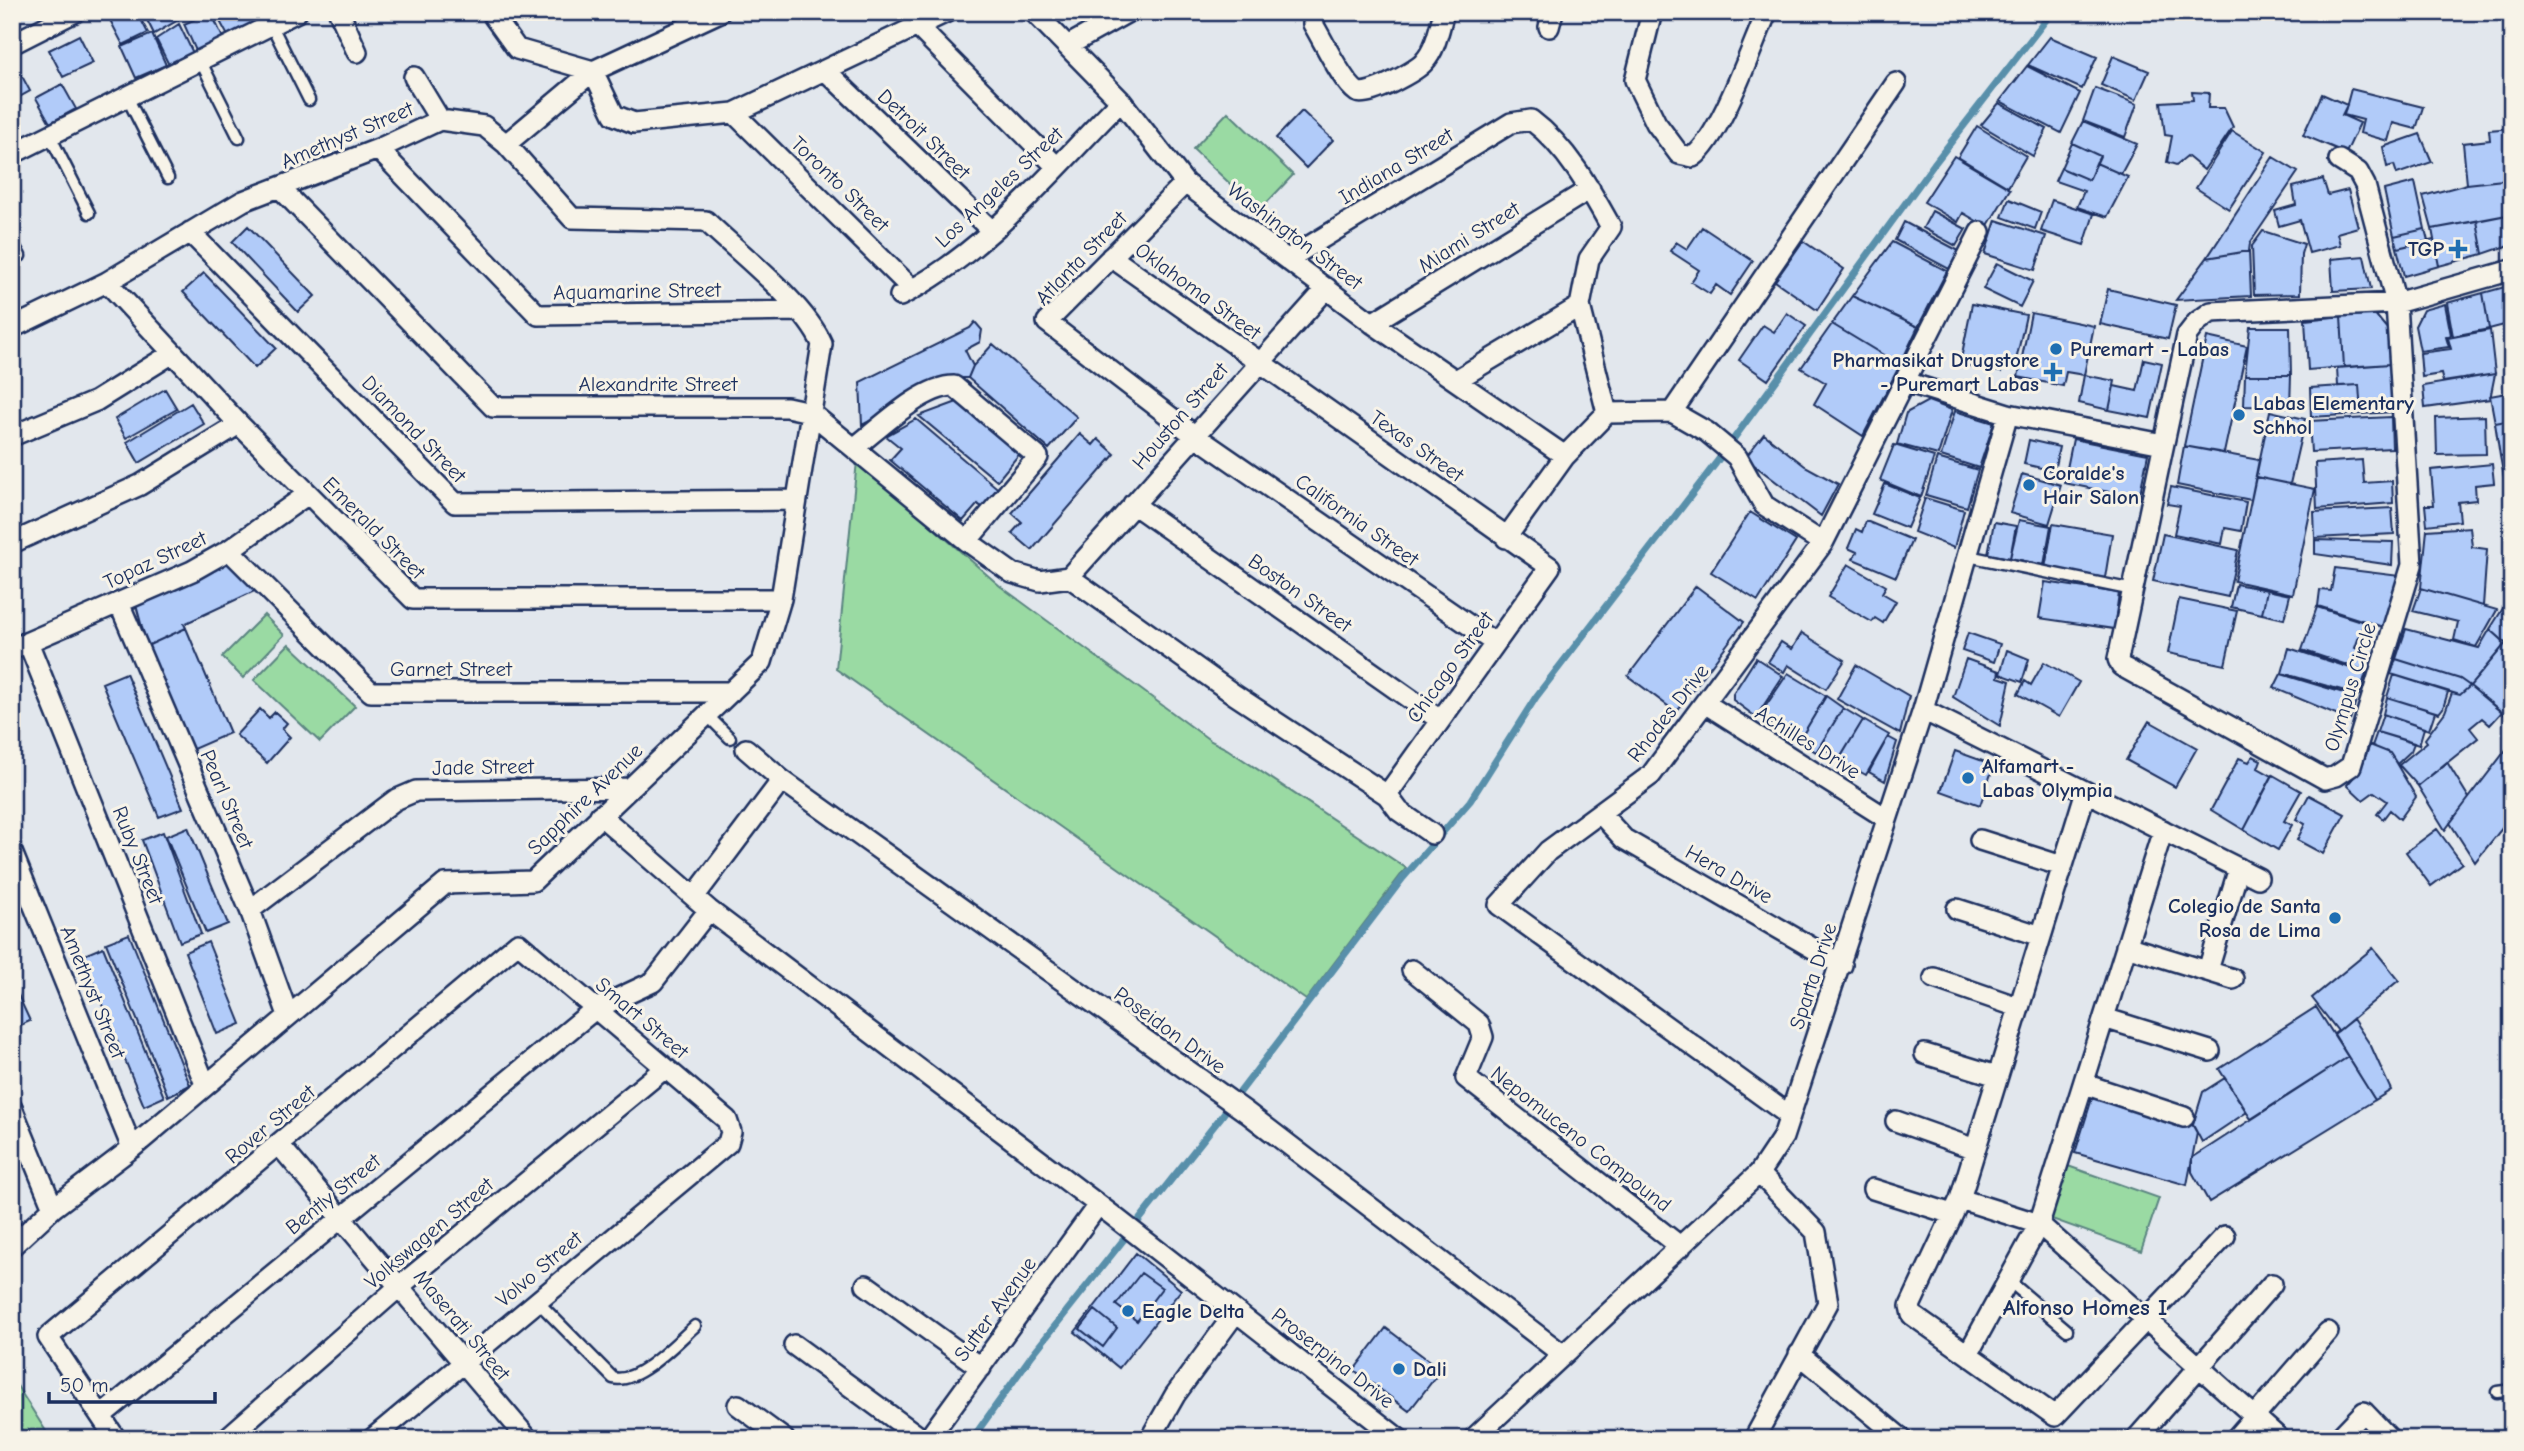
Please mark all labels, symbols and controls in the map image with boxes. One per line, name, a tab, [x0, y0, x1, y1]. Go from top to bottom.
street label: Detroit Street	[873, 84, 976, 185]
street label: Amethyst Street	[277, 96, 418, 174]
street label: Los Angeles Street	[930, 121, 1069, 252]
street label: Indiana Street	[1335, 122, 1458, 209]
street label: Toronto Street	[786, 131, 895, 237]
street label: Washington Street	[1223, 177, 1368, 295]
street label: Miami Street	[1414, 196, 1525, 278]
street label: Atlanta Street	[1030, 205, 1132, 310]
street label: Oklahoma Street	[1131, 237, 1266, 345]
place label: TGP	[2408, 237, 2444, 261]
marker: TGP	[2450, 241, 2466, 257]
street label: Aquamarine Street	[553, 278, 722, 304]
place label: Puremart - Labas	[2070, 337, 2229, 361]
marker: Puremart - Labas	[2048, 341, 2064, 357]
place label: Pharmasikat Drugstore - Puremart Labas	[1833, 348, 2039, 396]
street label: Houston Street	[1127, 357, 1233, 474]
marker: Pharmasikat Drugstore - Puremart Labas	[2045, 364, 2061, 380]
street label: Diamond Street	[357, 370, 472, 488]
street label: Alexandrite Street	[578, 372, 738, 396]
place label: Labas Elementary Schhol	[2253, 391, 2414, 439]
street label: Texas Street	[1366, 405, 1469, 488]
marker: Labas Elementary Schhol	[2231, 407, 2247, 423]
place label: Coralde's Hair Salon	[2043, 461, 2139, 509]
street label: California Street	[1291, 469, 1424, 572]
street label: Emerald Street	[318, 472, 431, 585]
marker: Coralde's Hair Salon	[2021, 477, 2037, 493]
street label: Topaz Street	[100, 525, 211, 594]
street label: Boston Street	[1244, 549, 1357, 638]
street label: Chicago Street	[1402, 606, 1499, 727]
street label: Olympus Circle	[2319, 620, 2381, 754]
street label: Garnet Street	[390, 657, 513, 681]
street label: Rhodes Drive	[1622, 659, 1714, 767]
street label: Achilles Drive	[1751, 700, 1865, 784]
street label: Sapphire Avenue	[523, 738, 647, 860]
street label: Pearl Street	[195, 746, 259, 853]
street label: Jade Street	[432, 754, 535, 780]
place label: Alfamart - Labas Olympia	[1982, 754, 2113, 802]
marker: Alfamart - Labas Olympia	[1960, 770, 1976, 786]
street label: Ruby Street	[108, 803, 169, 908]
street label: Hera Drive	[1681, 839, 1777, 909]
place label: Colegio de Santa Rosa de Lima	[2168, 894, 2321, 942]
marker: Colegio de Santa Rosa de Lima	[2327, 910, 2343, 926]
street label: Sparta Drive	[1785, 920, 1841, 1032]
street label: Amethyst Street	[55, 922, 131, 1063]
street label: Smart Street	[591, 972, 694, 1064]
street label: Poseidon Drive	[1110, 982, 1230, 1078]
street label: Nepomuceno Compound	[1486, 1061, 1676, 1217]
street label: Rover Street	[220, 1079, 321, 1169]
street label: Bently Street	[281, 1148, 386, 1239]
street label: Volkswagen Street	[360, 1172, 499, 1294]
street label: Volvo Street	[491, 1226, 588, 1312]
street label: Sutter Avenue	[949, 1252, 1041, 1366]
street label: Maserati Street	[409, 1265, 516, 1386]
district label: Alfonso Homes I	[2003, 1294, 2167, 1321]
place label: Eagle Delta	[1142, 1299, 1245, 1323]
marker: Eagle Delta	[1120, 1303, 1136, 1319]
street label: Proserpina Drive	[1267, 1303, 1399, 1413]
place label: Dali	[1413, 1357, 1447, 1381]
scale bar	[49, 1360, 215, 1404]
marker: Dali	[1391, 1361, 1407, 1377]
text: 50 m	[60, 1373, 109, 1397]

